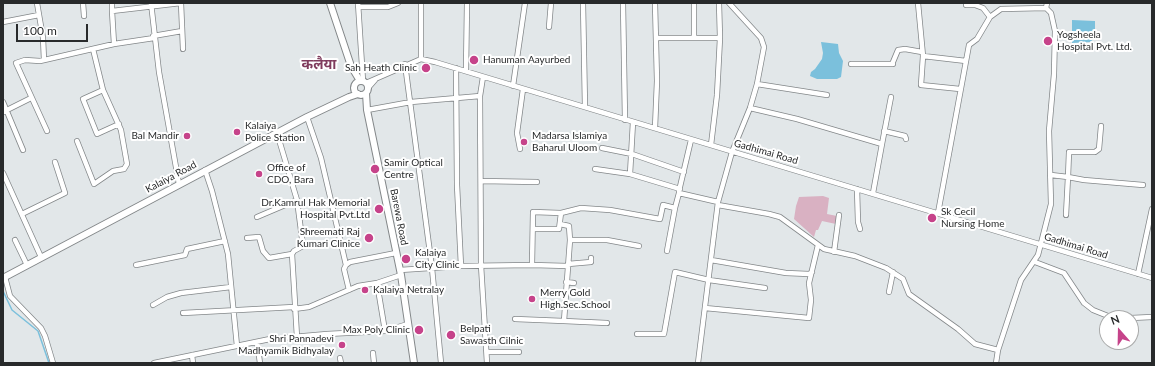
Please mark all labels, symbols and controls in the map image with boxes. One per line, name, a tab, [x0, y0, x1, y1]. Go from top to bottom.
scale bar	[18, 16, 90, 42]
text: 100 m	[23, 23, 57, 38]
place label: Yogsheela Hospital Pvt. Ltd.	[1057, 29, 1132, 52]
marker: Yogsheela Hospital Pvt. Ltd.	[1042, 35, 1054, 47]
marker: Hanuman Aayurbed	[468, 54, 480, 66]
place label: Hanuman Aayurbed	[483, 54, 570, 66]
district label: कलैया	[302, 56, 336, 72]
place label: Sah Heath Clinic	[345, 62, 417, 74]
marker: Sah Heath Clinic	[420, 62, 432, 74]
place label: Kalaiya Police Station	[245, 120, 305, 144]
marker: Kalaiya Police Station	[232, 127, 242, 137]
place label: Bal Mandir	[131, 130, 179, 142]
place label: Madarsa Islamiya Baharul Uloom	[532, 130, 607, 154]
marker: Bal Mandir	[182, 131, 192, 141]
marker: Madarsa Islamiya Baharul Uloom	[519, 137, 529, 147]
street label: Gadhimai Road	[733, 137, 799, 167]
place label: Samir Optical Centre	[384, 157, 443, 180]
street label: Kalaiya Road	[143, 159, 199, 195]
place label: Office of CDO, Bara	[267, 162, 314, 186]
marker: Samir Optical Centre	[369, 163, 381, 175]
marker: Office of CDO, Bara	[254, 169, 264, 179]
street label: Barewa Road	[388, 188, 410, 246]
place label: Dr.Kamrul Hak Memorial Hospital Pvt.Ltd	[261, 197, 370, 220]
marker: Dr.Kamrul Hak Memorial Hospital Pvt.Ltd	[373, 203, 385, 215]
place label: Sk Cecil Nursing Home	[941, 206, 1004, 230]
marker: Sk Cecil Nursing Home	[926, 212, 938, 224]
place label: Shreemati Raj Kumari Clinice	[297, 226, 360, 250]
street label: Gadhimai Road	[1043, 231, 1109, 261]
marker: Shreemati Raj Kumari Clinice	[363, 232, 375, 244]
place label: Kalaiya City Clinic	[415, 247, 460, 270]
marker: Kalaiya City Clinic	[400, 253, 412, 265]
place label: Kalaiya Netralay	[373, 284, 444, 296]
marker: Kalaiya Netralay	[360, 285, 370, 295]
place label: Merry Gold High.Sec.School	[540, 287, 610, 310]
marker: Merry Gold High.Sec.School	[527, 294, 537, 304]
north arrow	[1099, 310, 1139, 350]
text: N	[1109, 312, 1121, 327]
place label: Belpati Sawasth Cilnic	[460, 323, 523, 346]
place label: Max Poly Clinic	[343, 324, 410, 336]
marker: Max Poly Clinic	[413, 324, 425, 336]
marker: Belpati Sawasth Cilnic	[445, 329, 457, 341]
place label: Shri Pannadevi Madhyamik Bidhyalay	[238, 333, 334, 356]
marker: Shri Pannadevi Madhyamik Bidhyalay	[337, 340, 347, 350]

